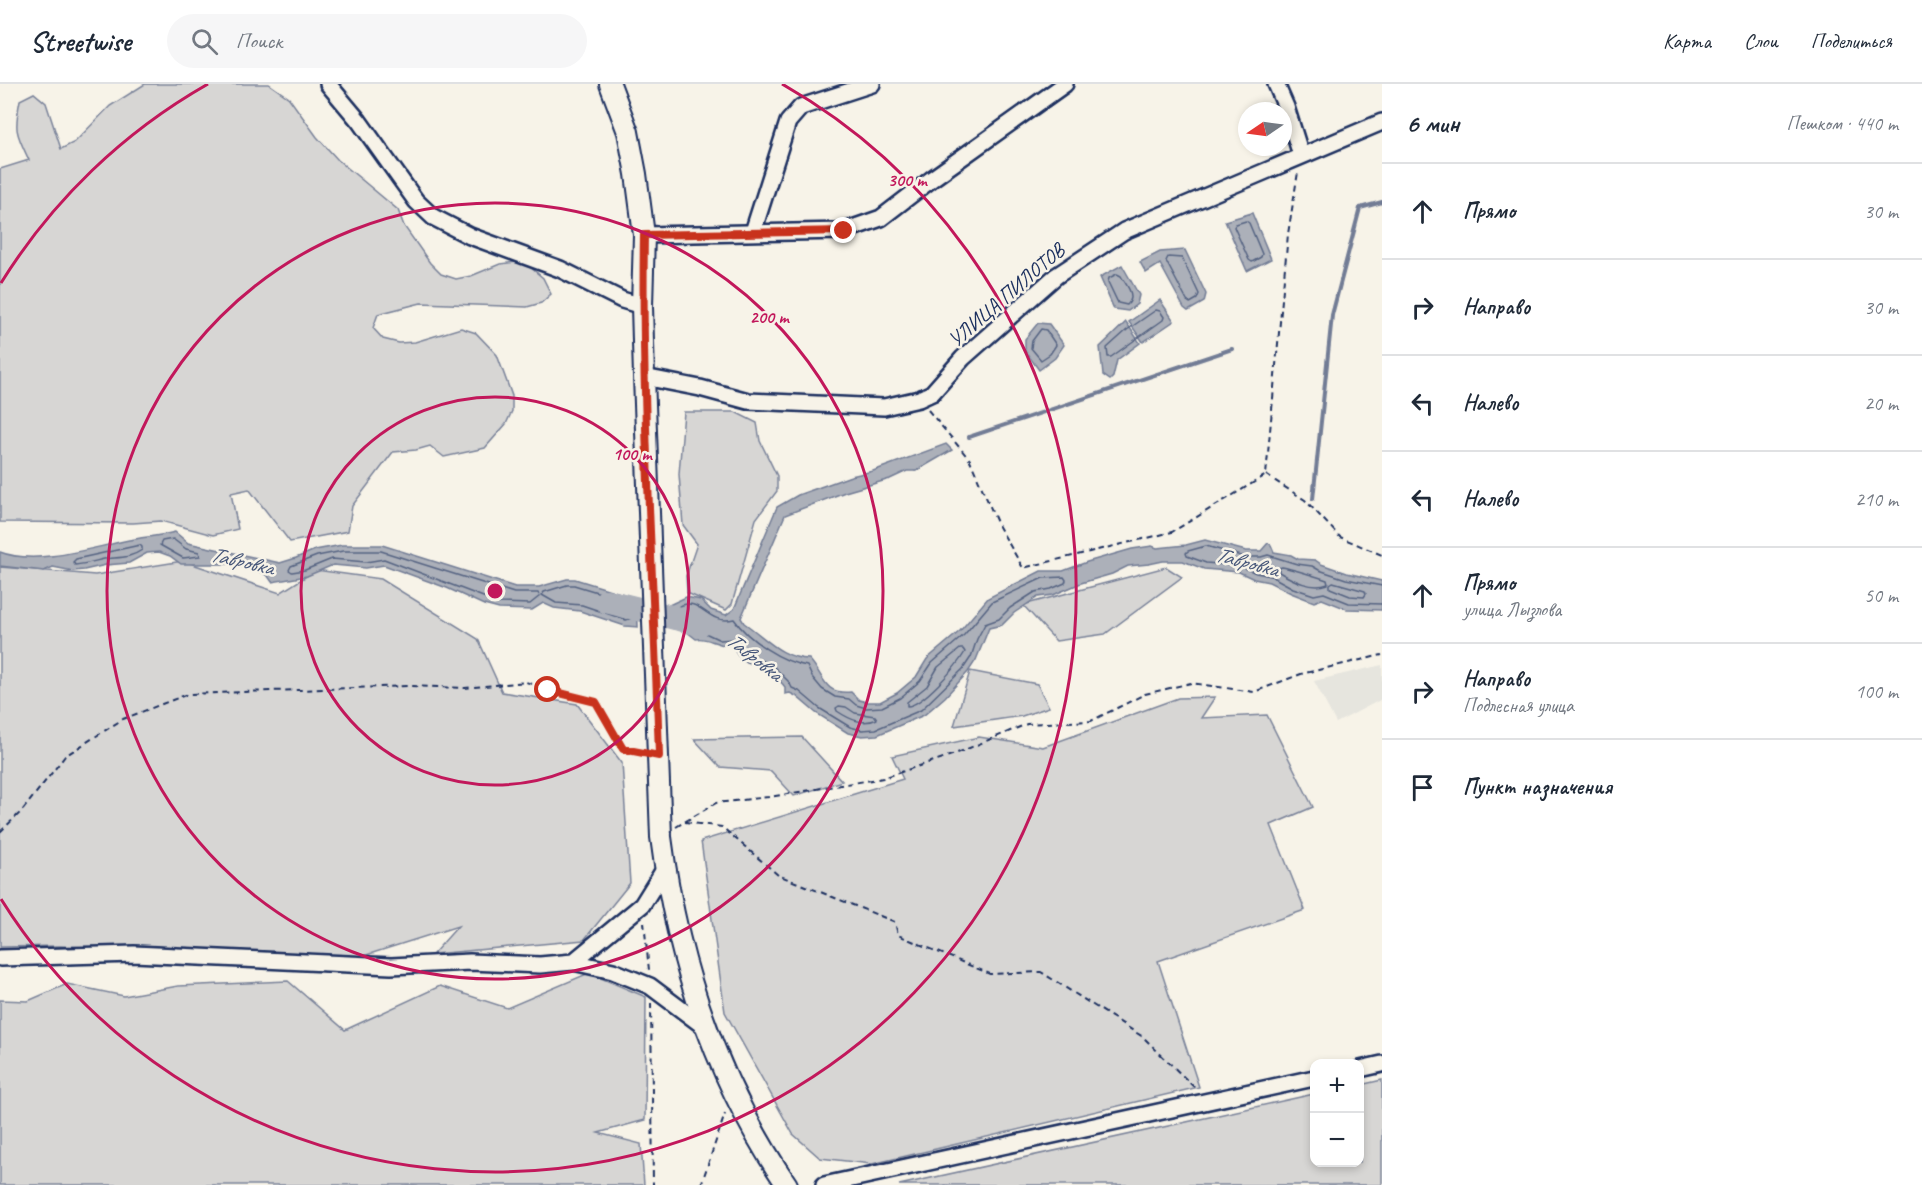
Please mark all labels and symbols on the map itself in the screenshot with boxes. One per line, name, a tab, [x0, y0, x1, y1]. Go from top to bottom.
north arrow	[1238, 102, 1292, 156]
text: 300 m	[888, 169, 928, 191]
route end	[830, 217, 856, 243]
street label: УЛИЦА ПИЛОТОВ	[943, 236, 1071, 353]
text: 200 m	[750, 306, 790, 328]
text: 100 m	[613, 443, 653, 465]
water label: Тавровка	[207, 540, 279, 583]
water label: Тавровка	[1212, 540, 1284, 585]
centre of rings	[485, 581, 505, 601]
water label: Тавровка	[720, 626, 791, 689]
route start	[534, 676, 560, 702]

